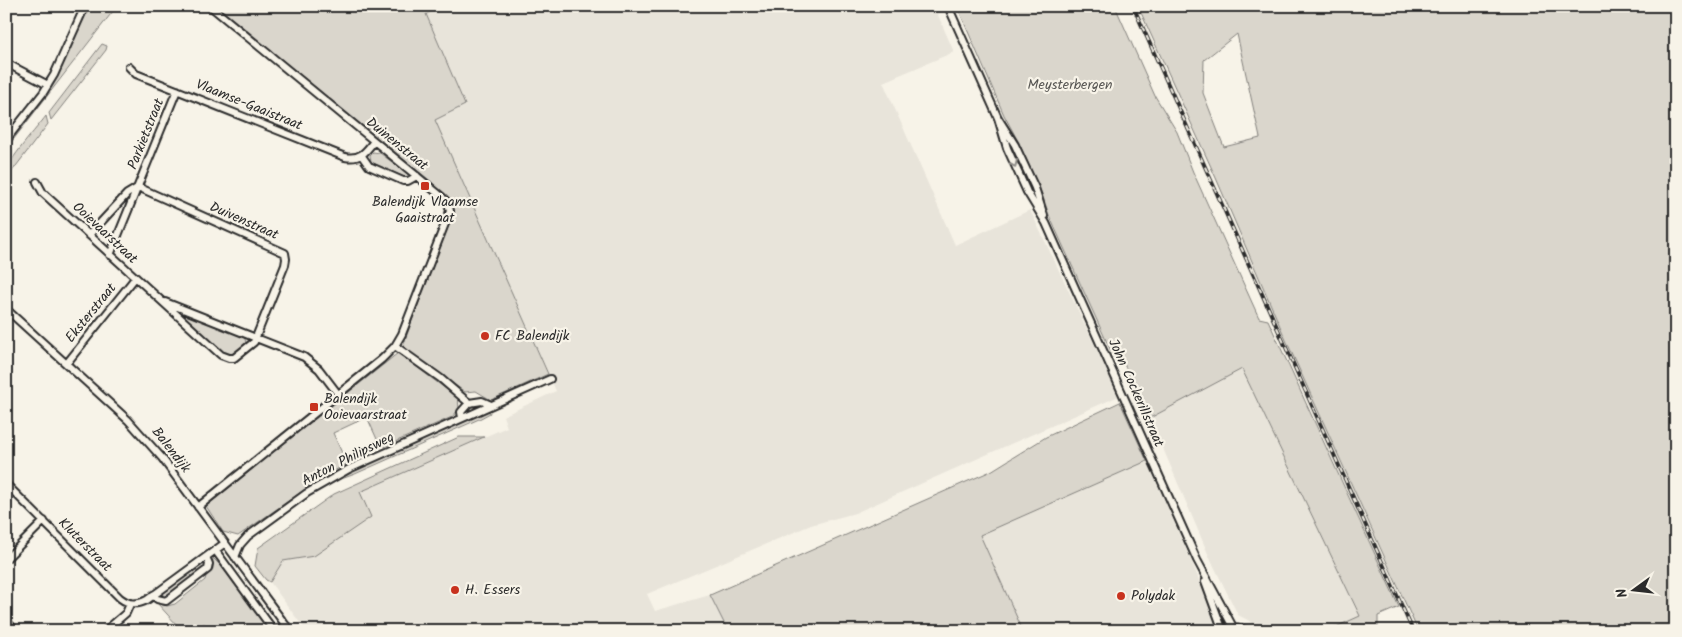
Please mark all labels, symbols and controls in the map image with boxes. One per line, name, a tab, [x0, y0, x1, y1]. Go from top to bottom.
street label: Vlaamse-Gaaistraat	[192, 74, 306, 137]
park label: Meysterbergen	[1028, 74, 1112, 96]
street label: Parkietstraat	[122, 95, 170, 173]
street label: Duinenstraat	[361, 112, 433, 176]
one-way arrow	[1008, 159, 1018, 168]
marker: Balendijk Vlaamse Gaaistraat	[419, 180, 431, 192]
place label: Balendijk Vlaamse Gaaistraat	[372, 191, 479, 229]
street label: Duivenstraat	[206, 196, 282, 246]
street label: Ooievaarstraat	[67, 197, 143, 270]
street label: Eksterstraat	[60, 278, 122, 348]
place label: FC Balendijk	[495, 325, 570, 347]
marker: FC Balendijk	[479, 330, 491, 342]
street label: John Cockerillstraat	[1102, 335, 1170, 451]
place label: Balendijk Ooievaarstraat	[324, 388, 407, 426]
marker: Balendijk Ooievaarstraat	[308, 401, 320, 413]
street label: Balendijk	[146, 422, 196, 478]
street label: Anton Philipsweg	[298, 426, 398, 492]
street label: Kluterstraat	[53, 513, 118, 578]
north arrow	[1610, 564, 1660, 614]
place label: H. Essers	[465, 579, 520, 601]
marker: H. Essers	[449, 584, 461, 596]
place label: Polydak	[1131, 585, 1175, 607]
text: N	[1611, 586, 1634, 600]
marker: Polydak	[1115, 590, 1127, 602]

